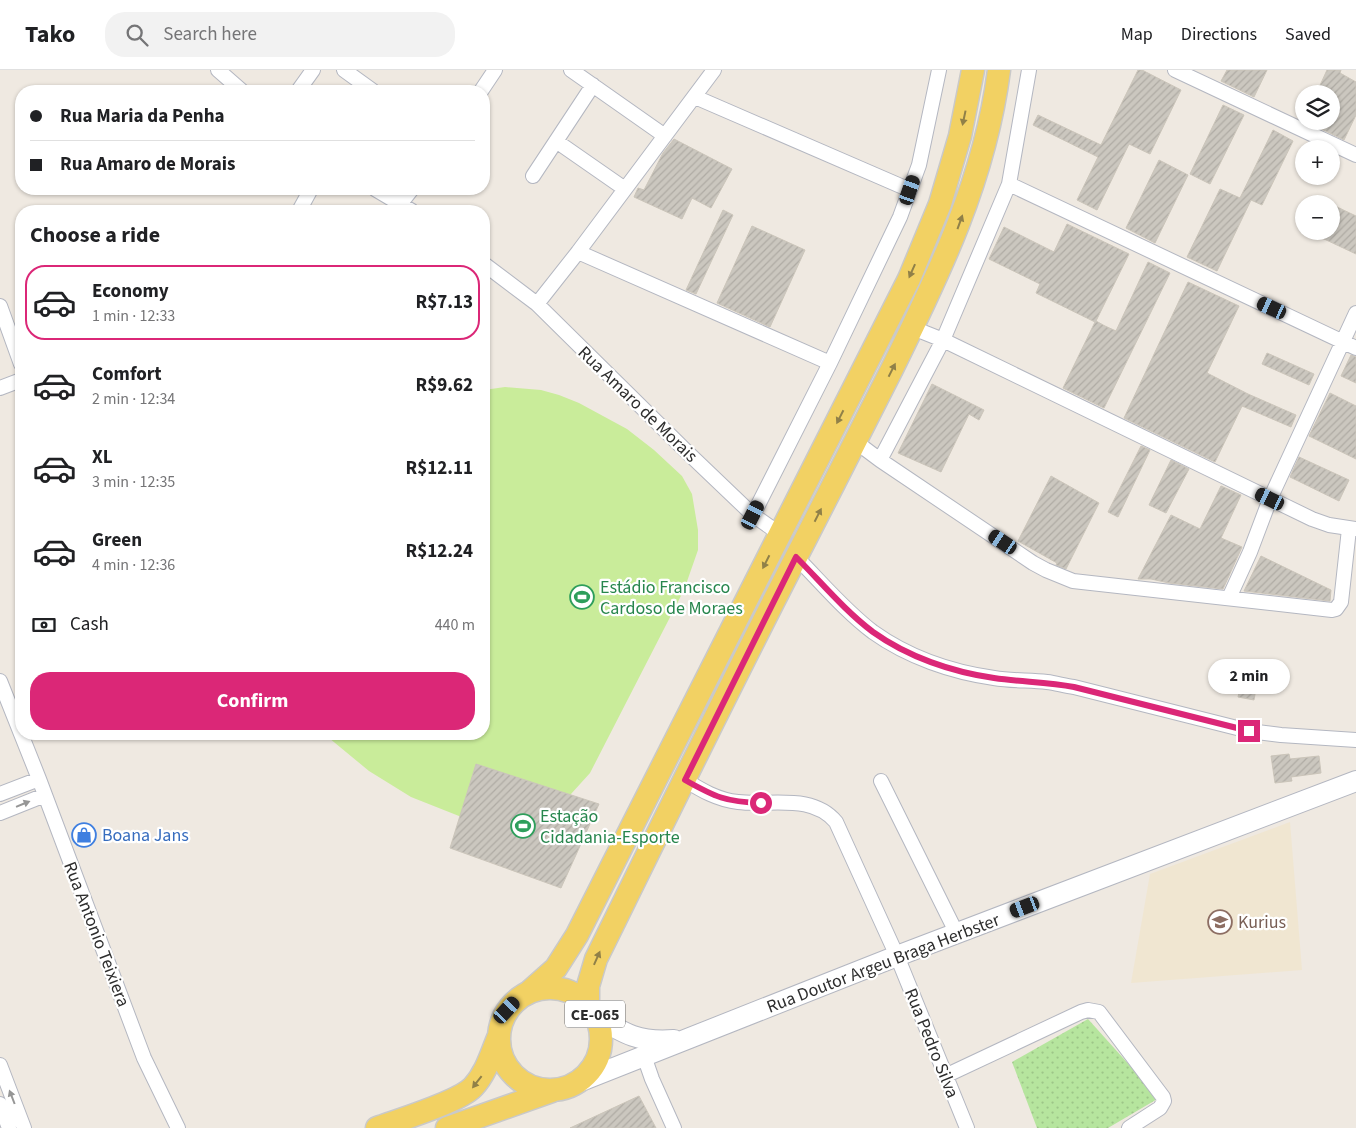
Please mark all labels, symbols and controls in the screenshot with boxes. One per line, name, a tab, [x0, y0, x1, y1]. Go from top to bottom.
search box	[105, 12, 455, 57]
text: Tako	[25, 17, 75, 52]
icon: search	[123, 21, 151, 49]
text: Search here	[163, 21, 257, 48]
text: Map	[1121, 22, 1153, 47]
text: Directions	[1181, 22, 1257, 47]
text: Saved	[1285, 22, 1331, 47]
map controls	[1295, 85, 1340, 240]
button: layers	[1295, 85, 1340, 130]
text: Rua Maria da Penha	[60, 103, 225, 130]
one-way arrow	[960, 110, 968, 125]
button: +	[1295, 140, 1340, 185]
text: Rua Amaro de Morais	[60, 151, 235, 178]
car	[898, 173, 921, 207]
button: −	[1295, 195, 1340, 240]
one-way arrow	[957, 215, 964, 230]
text: Choose a ride	[30, 219, 160, 251]
one-way arrow	[908, 264, 916, 279]
text: Economy	[92, 278, 169, 305]
icon: car	[32, 280, 77, 325]
text: R$7.13	[416, 289, 473, 316]
car	[1255, 295, 1288, 321]
text: 1 min · 12:33	[92, 305, 175, 327]
street label: Rua Amaro de Morais	[572, 340, 703, 468]
text: Comfort	[92, 361, 162, 388]
icon: car	[32, 363, 77, 408]
one-way arrow	[888, 363, 896, 377]
text: R$9.62	[416, 372, 473, 399]
text: 2 min · 12:34	[92, 388, 175, 410]
one-way arrow	[836, 410, 844, 424]
text: XL	[92, 444, 113, 471]
icon: car	[32, 446, 77, 491]
text: R$12.11	[405, 455, 473, 482]
text: 3 min · 12:35	[92, 471, 175, 493]
car	[1253, 486, 1286, 512]
car	[739, 498, 766, 532]
one-way arrow	[814, 508, 822, 522]
text: Green	[92, 527, 142, 554]
car	[986, 527, 1019, 557]
icon: car	[32, 529, 77, 574]
text: R$12.24	[405, 538, 473, 565]
text: 4 min · 12:36	[92, 554, 175, 576]
one-way arrow	[762, 554, 770, 569]
place label: Estádio Francisco Cardoso de Moraes	[600, 575, 743, 621]
sports icon: Estádio Francisco Cardoso de Moraes	[569, 584, 595, 610]
icon: cash	[30, 611, 58, 639]
text: Cash	[70, 611, 109, 638]
text: 440 m	[435, 614, 475, 636]
callout: 2 min	[1208, 658, 1290, 694]
text: 2 min	[1230, 665, 1268, 687]
button: Confirm	[30, 672, 475, 730]
route end	[1238, 720, 1260, 742]
route start	[750, 792, 772, 814]
one-way arrow	[15, 799, 30, 807]
place label: Estação Cidadania-Esporte	[540, 804, 680, 850]
sports icon: Estação Cidadania-Esporte	[510, 813, 536, 839]
shop icon: Boana Jans	[71, 822, 97, 848]
place label: Boana Jans	[102, 823, 189, 848]
street label: Rua Antonio Teixiera	[57, 858, 136, 1010]
car	[1008, 895, 1041, 919]
street label: Rua Doutor Argeu Braga Herbster	[763, 907, 1004, 1020]
school or university icon: Kurius	[1207, 909, 1233, 935]
place label: Kurius	[1238, 910, 1286, 935]
one-way arrow	[594, 951, 602, 965]
street label: Rua Pedro Silva	[898, 984, 965, 1102]
car	[491, 994, 522, 1026]
road number: CE-065	[565, 1001, 625, 1028]
one-way arrow	[472, 1075, 482, 1089]
one-way arrow	[8, 1089, 15, 1104]

